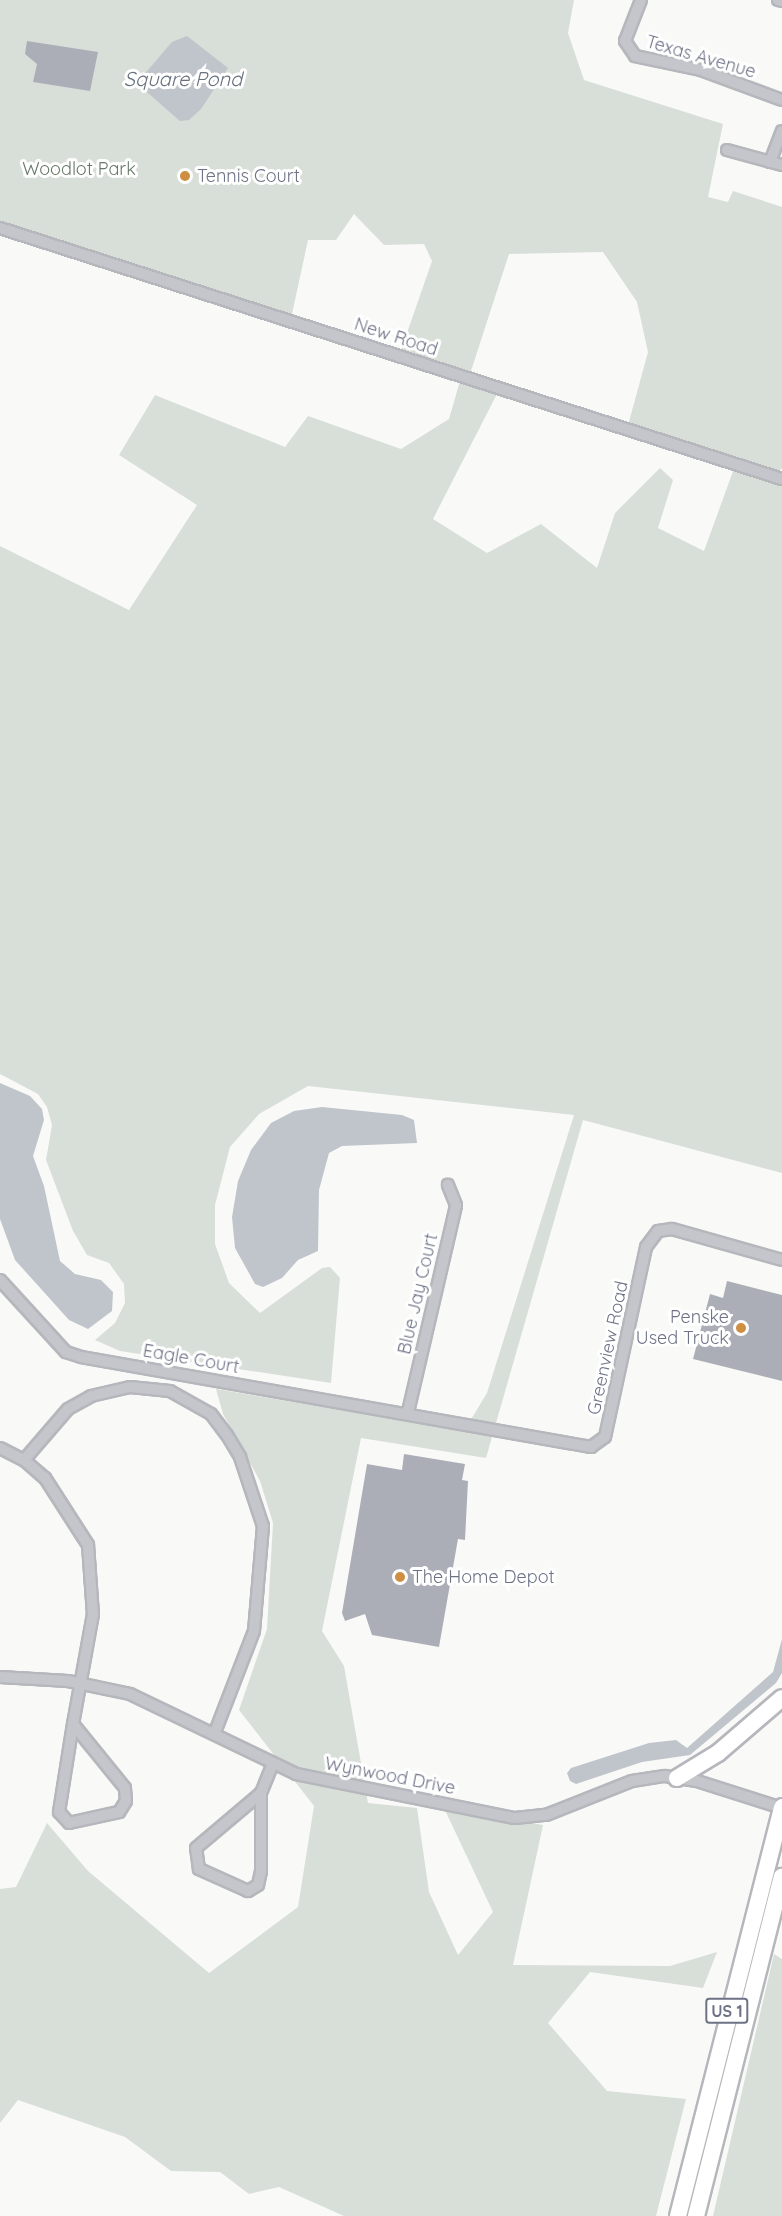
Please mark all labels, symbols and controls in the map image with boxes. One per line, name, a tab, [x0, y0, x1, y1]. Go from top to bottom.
street label: Texas Avenue	[644, 31, 758, 83]
water label: Square Pond	[124, 66, 242, 90]
park label: Woodlot Park	[22, 158, 136, 180]
place label: Tennis Court	[197, 165, 300, 187]
marker: Tennis Court	[178, 169, 192, 183]
street label: New Road	[352, 313, 440, 361]
street label: Blue Jay Court	[394, 1232, 442, 1356]
street label: Greenview Road	[583, 1279, 633, 1417]
place label: Penske Used Truck	[636, 1307, 729, 1350]
marker: Penske Used Truck	[734, 1321, 748, 1335]
street label: Eagle Court	[141, 1340, 241, 1378]
place label: The Home Depot	[412, 1566, 555, 1588]
marker: The Home Depot	[393, 1570, 407, 1584]
street label: Wynwood Drive	[323, 1753, 457, 1799]
road number: US 1	[704, 1998, 750, 2024]

